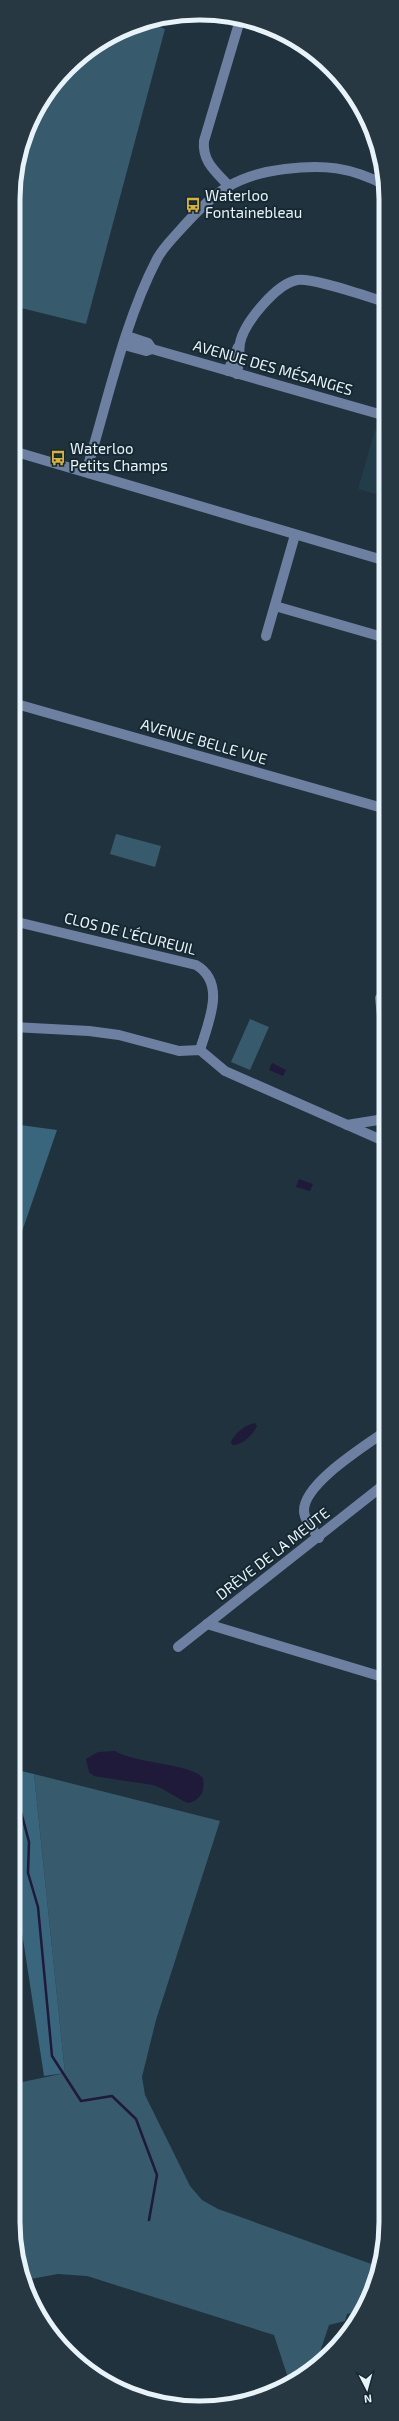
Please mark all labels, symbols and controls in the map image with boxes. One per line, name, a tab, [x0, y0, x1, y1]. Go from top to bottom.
place label: Waterloo Fontainebleau	[205, 186, 302, 221]
bus stop icon: Waterloo Fontainebleau	[184, 196, 202, 214]
street label: AVENUE DES MÉSANGES	[192, 336, 355, 398]
place label: Waterloo Petits Champs	[70, 439, 168, 474]
bus stop icon: Waterloo Petits Champs	[49, 449, 67, 467]
street label: AVENUE BELLE VUE	[139, 714, 270, 768]
street label: CLOS DE L'ÉCUREUIL	[62, 908, 198, 958]
street label: DRÈVE DE LA MEUTE	[212, 1503, 333, 1603]
north arrow	[347, 2369, 387, 2409]
text: N	[363, 2393, 373, 2406]

